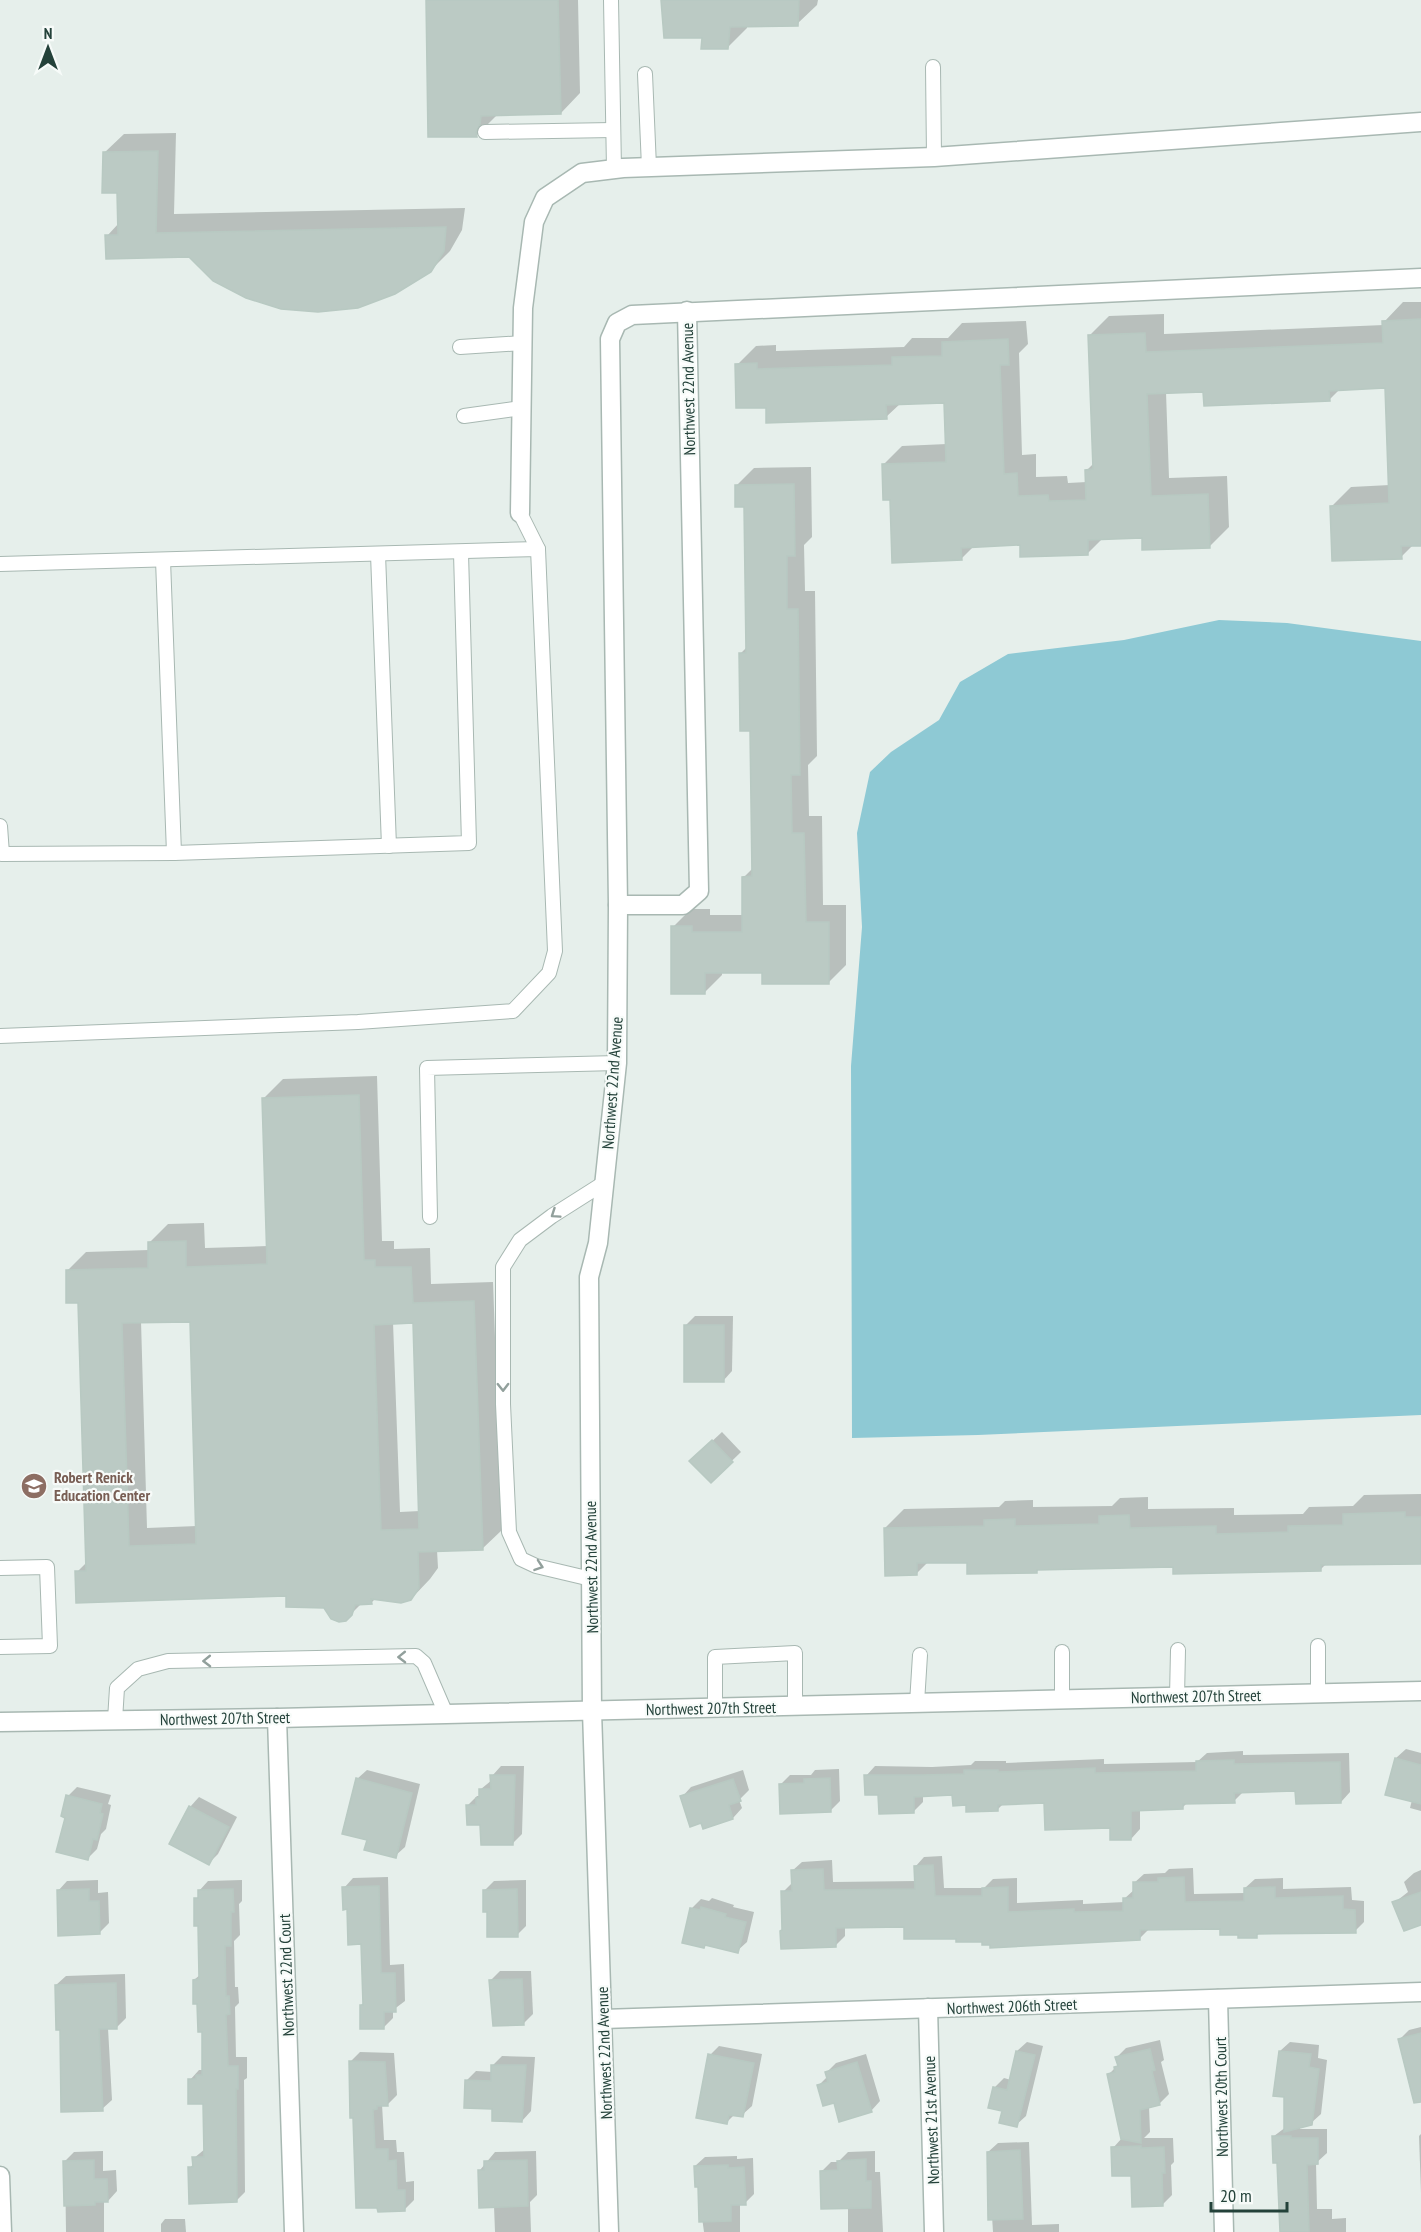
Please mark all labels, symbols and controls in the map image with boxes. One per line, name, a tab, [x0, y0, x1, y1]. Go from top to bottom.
north arrow	[18, 18, 78, 78]
text: N	[44, 23, 52, 43]
street label: Northwest 22nd Avenue	[677, 323, 699, 455]
street label: Northwest 22nd Avenue	[597, 1016, 627, 1150]
one-way arrow	[550, 1207, 561, 1218]
one-way arrow	[497, 1382, 509, 1391]
place label: Robert Renick Education Center	[54, 1467, 150, 1505]
school or university icon: Robert Renick Education Center	[19, 1471, 49, 1501]
street label: Northwest 22nd Avenue	[580, 1501, 602, 1633]
one-way arrow	[533, 1559, 544, 1572]
one-way arrow	[398, 1650, 407, 1663]
one-way arrow	[203, 1654, 212, 1667]
street label: Northwest 207th Street	[1131, 1685, 1262, 1707]
street label: Northwest 207th Street	[646, 1697, 777, 1719]
street label: Northwest 207th Street	[160, 1707, 291, 1729]
street label: Northwest 22nd Court	[274, 1913, 298, 2037]
street label: Northwest 22nd Avenue	[592, 1986, 616, 2120]
street label: Northwest 206th Street	[946, 1994, 1078, 2018]
street label: Northwest 20th Court	[1210, 2036, 1232, 2157]
street label: Northwest 21st Avenue	[919, 2055, 943, 2185]
scale bar	[1211, 2175, 1288, 2213]
text: 20 m	[1220, 2184, 1252, 2207]

